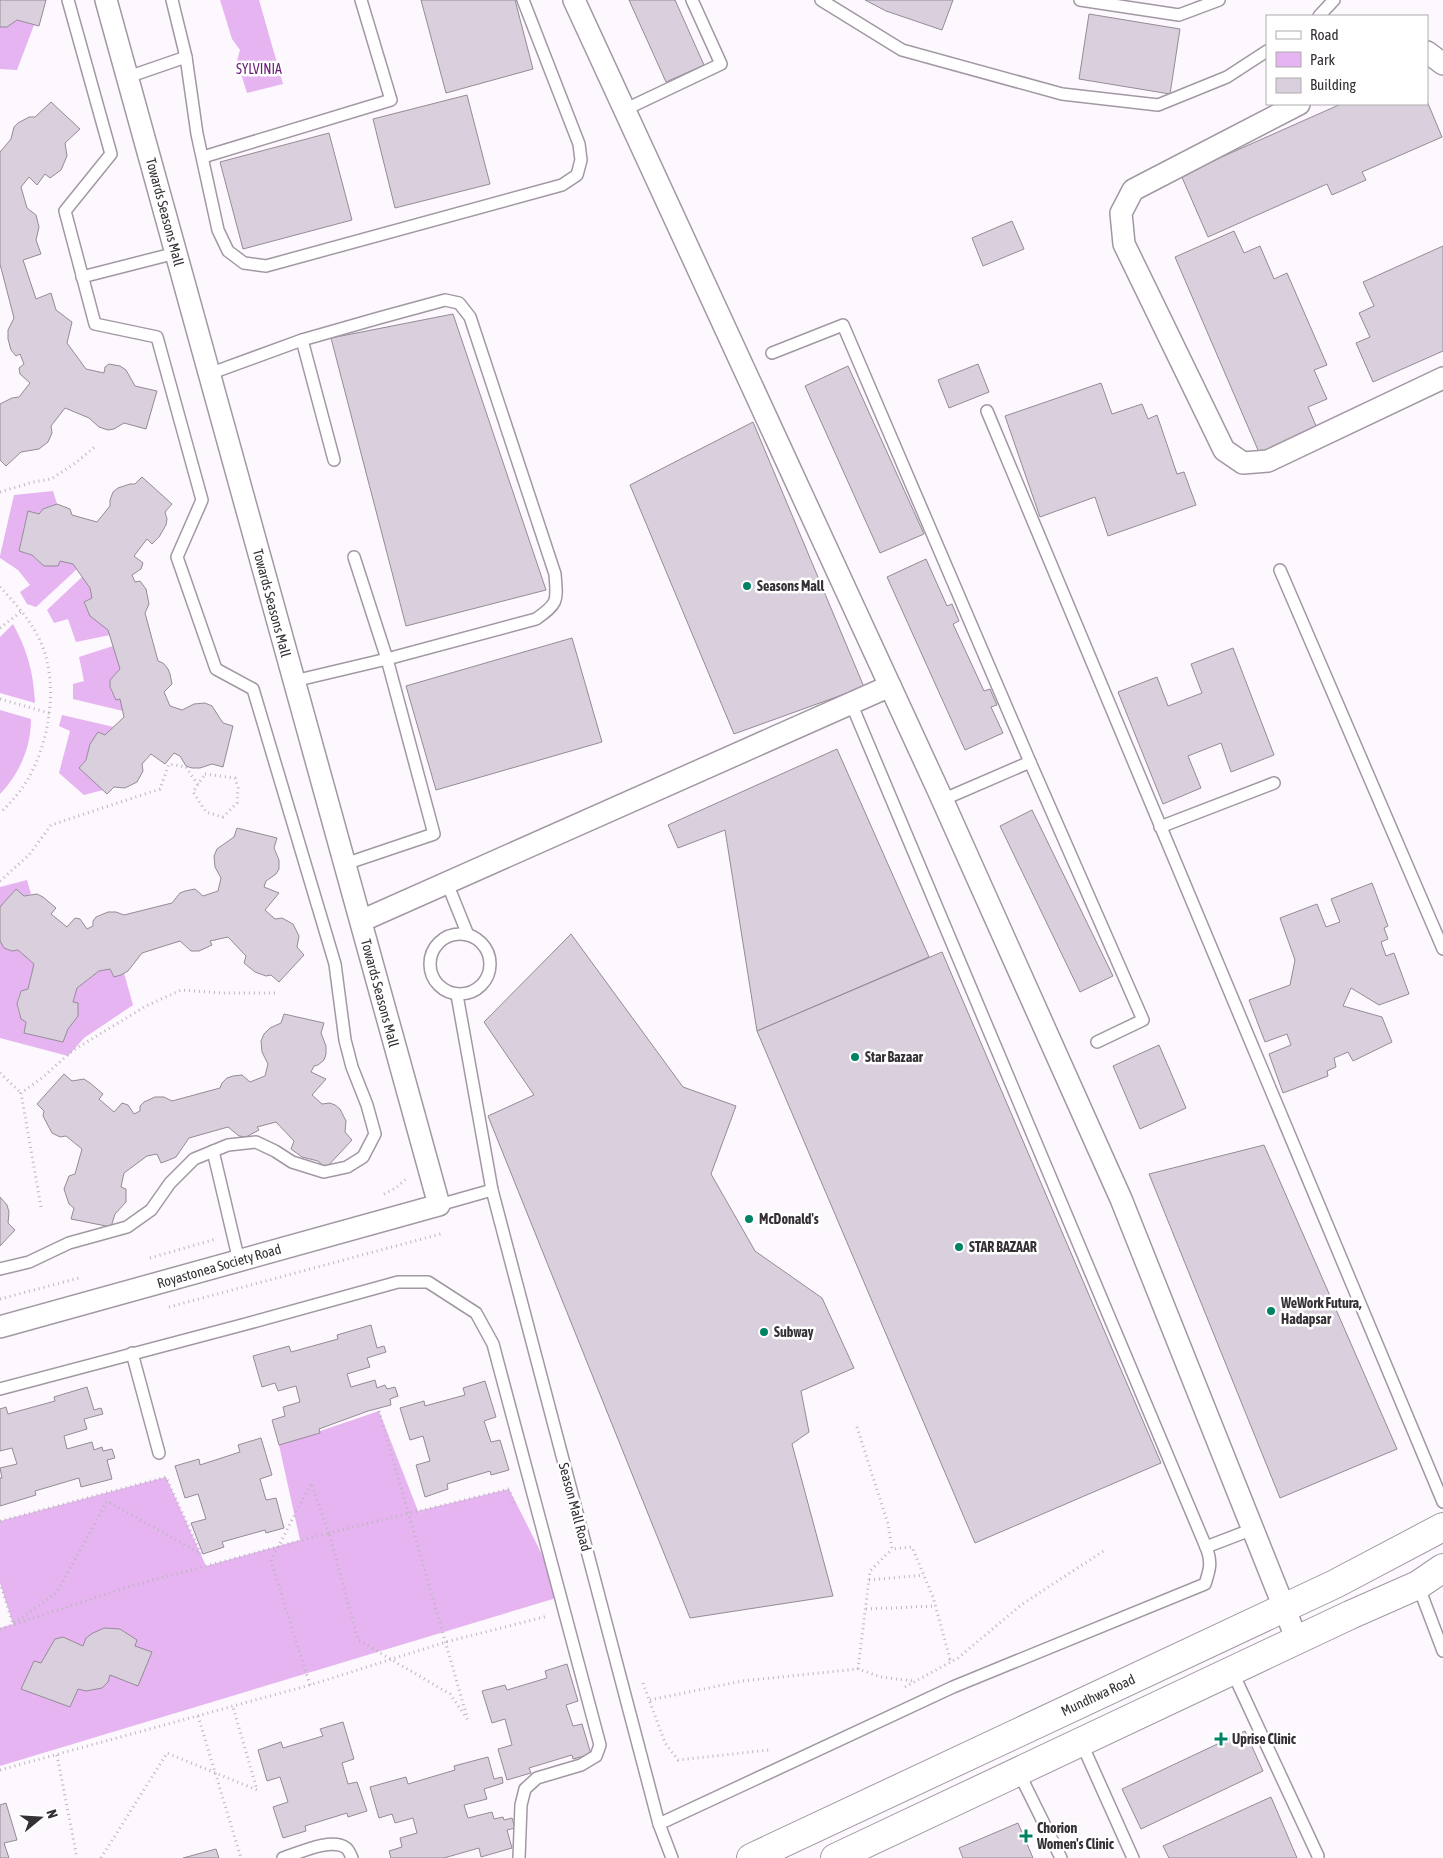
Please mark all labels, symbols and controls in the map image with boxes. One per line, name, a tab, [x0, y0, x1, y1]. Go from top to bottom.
legend	[1266, 15, 1428, 105]
text: Road	[1310, 26, 1339, 43]
text: Park	[1310, 51, 1335, 68]
park label: SYLVINIA	[236, 61, 282, 77]
text: Building	[1310, 76, 1356, 93]
street label: Towards Seasons Mall	[143, 156, 187, 268]
street label: Towards Seasons Mall	[250, 547, 294, 659]
place label: Seasons Mall	[757, 578, 825, 594]
marker: Seasons Mall	[741, 580, 753, 592]
street label: Towards Seasons Mall	[358, 937, 402, 1049]
place label: Star Bazaar	[865, 1049, 924, 1065]
marker: Star Bazaar	[849, 1051, 861, 1063]
place label: McDonald's	[759, 1211, 819, 1227]
marker: McDonald's	[743, 1213, 755, 1225]
place label: STAR BAZAAR	[969, 1239, 1037, 1255]
street label: Royastonea Society Road	[155, 1241, 283, 1291]
marker: STAR BAZAAR	[953, 1241, 965, 1253]
place label: WeWork Futura, Hadapsar	[1280, 1295, 1362, 1327]
marker: WeWork Futura, Hadapsar	[1265, 1305, 1277, 1317]
place label: Subway	[774, 1324, 814, 1340]
marker: Subway	[758, 1326, 770, 1338]
street label: Season Mall Road	[556, 1461, 594, 1553]
street label: Mundhwa Road	[1058, 1671, 1138, 1719]
place label: Uprise Clinic	[1232, 1731, 1297, 1747]
marker: Uprise Clinic	[1214, 1732, 1228, 1746]
north arrow	[15, 1793, 65, 1843]
text: N	[43, 1808, 61, 1820]
place label: Chorion Women's Clinic	[1036, 1820, 1115, 1852]
marker: Chorion Women's Clinic	[1019, 1829, 1033, 1843]

